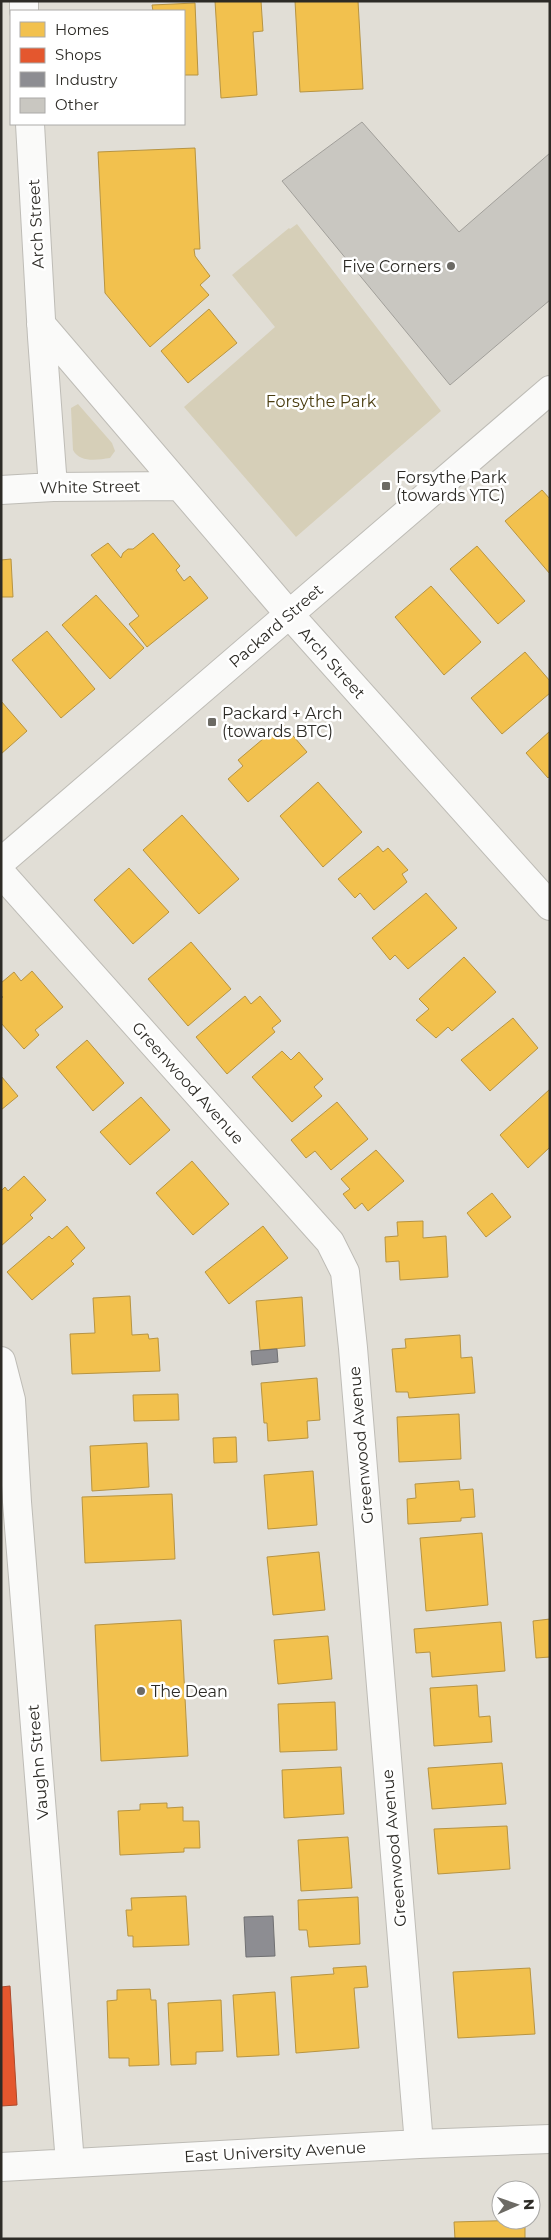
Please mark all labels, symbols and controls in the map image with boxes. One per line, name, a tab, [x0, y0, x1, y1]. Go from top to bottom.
legend	[10, 10, 185, 125]
text: Homes	[55, 20, 109, 39]
text: Shops	[55, 45, 101, 64]
text: Industry	[55, 70, 118, 89]
text: Other	[55, 95, 99, 114]
street label: Arch Street	[24, 178, 48, 269]
place label: Five Corners	[342, 257, 441, 276]
marker: Five Corners	[445, 260, 457, 272]
park label: Forsythe Park	[266, 392, 377, 411]
place label: Forsythe Park (towards YTC)	[396, 468, 507, 505]
street label: White Street	[39, 477, 141, 497]
marker: Forsythe Park (towards YTC)	[380, 480, 392, 492]
street label: Packard Street	[225, 580, 327, 672]
street label: Arch Street	[295, 623, 369, 703]
place label: Packard + Arch (towards BTC)	[222, 704, 342, 741]
marker: Packard + Arch (towards BTC)	[206, 716, 218, 728]
street label: Greenwood Avenue	[128, 1018, 248, 1148]
street label: Greenwood Avenue	[345, 1366, 377, 1524]
place label: The Dean	[151, 1682, 228, 1701]
marker: The Dean	[135, 1685, 147, 1697]
street label: Vaughn Street	[23, 1703, 53, 1820]
street label: Greenwood Avenue	[378, 1769, 410, 1927]
street label: East University Avenue	[184, 2138, 366, 2166]
north arrow	[491, 2180, 541, 2230]
text: N	[520, 2199, 538, 2211]

